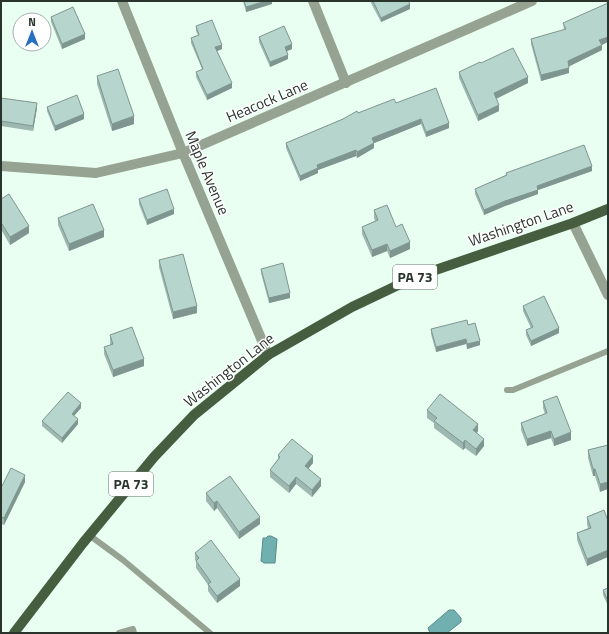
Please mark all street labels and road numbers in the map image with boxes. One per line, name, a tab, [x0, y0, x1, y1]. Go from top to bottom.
street label: Heacock Lane	[222, 73, 311, 128]
street label: Maple Avenue	[179, 127, 235, 218]
street label: Washington Lane	[465, 195, 576, 252]
road number: PA 73	[393, 265, 437, 289]
street label: Washington Lane	[178, 327, 279, 412]
road number: PA 73	[109, 472, 153, 496]

